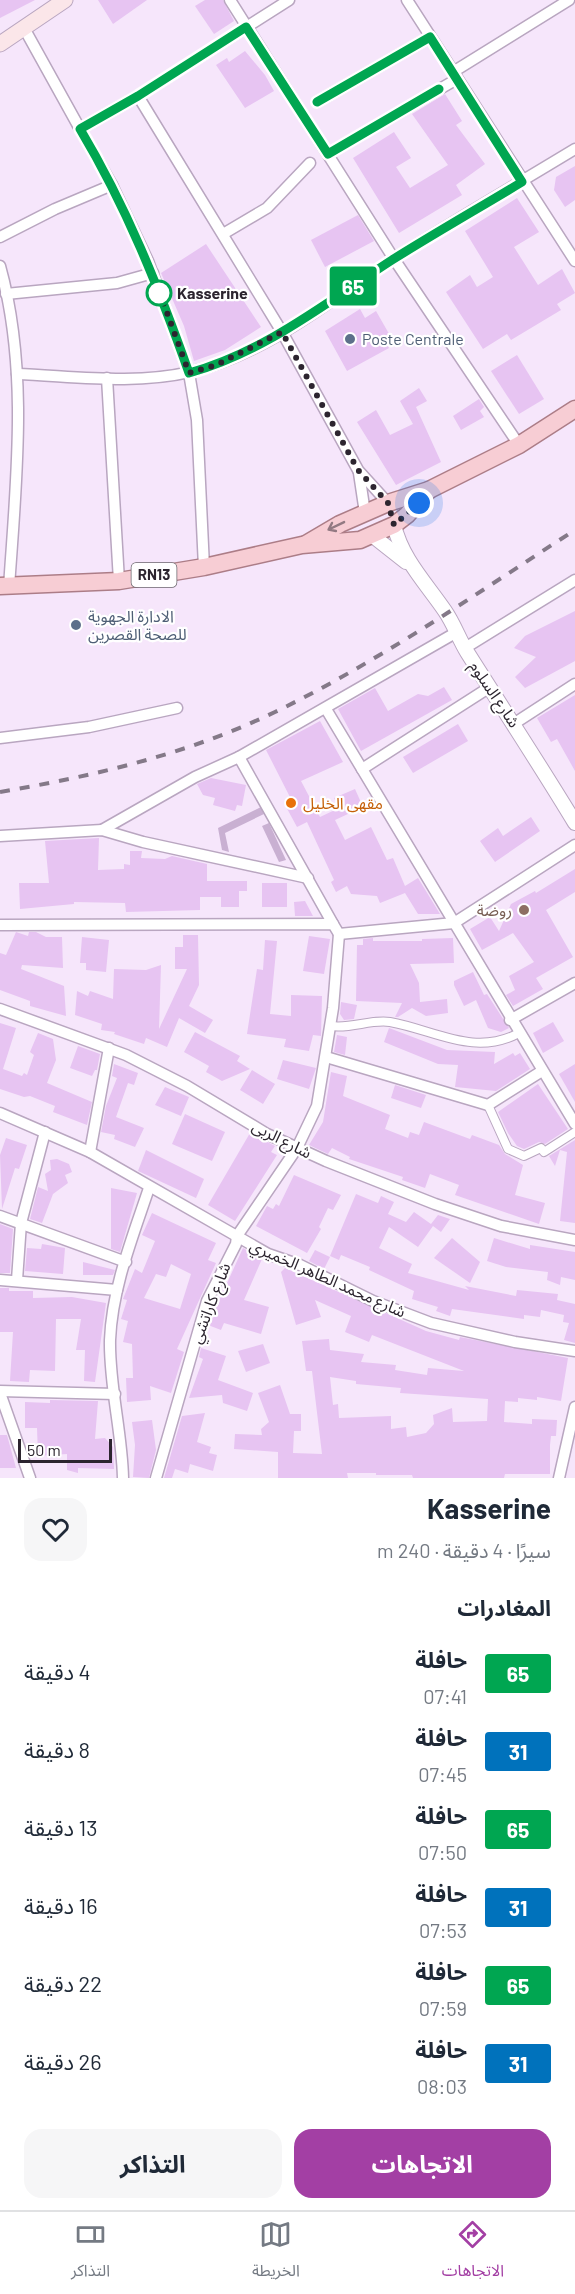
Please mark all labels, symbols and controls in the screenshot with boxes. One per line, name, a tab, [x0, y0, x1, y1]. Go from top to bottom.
line badge: 65	[326, 266, 380, 306]
text: 65	[342, 274, 364, 299]
marker: Kasserine	[146, 280, 172, 306]
place label: Kasserine	[177, 283, 248, 302]
place label: Poste Centrale	[362, 329, 464, 348]
marker: Poste Centrale	[343, 332, 357, 346]
your location	[404, 488, 434, 518]
one-way arrow	[327, 521, 345, 533]
road number: RN13	[132, 563, 176, 587]
place label: الادارة الجهوية للصحة القصرين	[88, 606, 187, 644]
marker: الادارة الجهوية للصحة القصرين	[69, 618, 83, 632]
street label: شارع السلوم	[463, 657, 525, 733]
place label: مقهى الخليل	[303, 793, 383, 813]
marker: مقهى الخليل	[284, 796, 298, 810]
place label: روضة	[477, 900, 512, 920]
marker: روضة	[517, 903, 531, 917]
street label: شارع الربى	[247, 1115, 315, 1165]
street label: شارع محمد الطاهر الخميري	[246, 1235, 409, 1324]
street label: شارع كاراتشي	[185, 1260, 237, 1347]
scale bar	[18, 1436, 112, 1464]
text: 50 m	[27, 1440, 61, 1459]
text: Kasserine	[427, 1491, 551, 1525]
button: heart	[24, 1498, 87, 1561]
text: سيرًا · 4 دقيقة · 240 m	[377, 1538, 551, 1562]
text: المغادرات	[457, 1594, 551, 1620]
text: حافلة	[415, 1646, 467, 1672]
text: 4 دقيقة	[24, 1658, 91, 1684]
text: 65	[507, 1661, 529, 1686]
text: 07:41	[423, 1684, 467, 1708]
text: حافلة	[415, 1724, 467, 1750]
text: 8 دقيقة	[24, 1736, 90, 1762]
text: 31	[509, 1739, 527, 1764]
text: 07:45	[418, 1762, 467, 1786]
text: حافلة	[415, 1802, 467, 1828]
text: 13 دقيقة	[24, 1814, 98, 1840]
text: 65	[507, 1817, 529, 1842]
text: 07:50	[418, 1840, 467, 1864]
text: حافلة	[415, 1880, 467, 1906]
text: 16 دقيقة	[24, 1892, 98, 1918]
text: 31	[509, 1895, 527, 1920]
text: 07:53	[419, 1918, 467, 1942]
text: حافلة	[415, 1958, 467, 1984]
text: 22 دقيقة	[24, 1970, 102, 1996]
text: 65	[507, 1973, 529, 1998]
text: 07:59	[419, 1996, 467, 2020]
text: حافلة	[415, 2036, 467, 2062]
text: 26 دقيقة	[24, 2048, 102, 2074]
text: 31	[509, 2051, 527, 2076]
text: 08:03	[417, 2074, 467, 2098]
button: التذاكر	[24, 2129, 282, 2198]
button: الاتجاهات	[294, 2129, 551, 2198]
tab: التذاكر	[71, 2218, 110, 2288]
tab: الخريطة	[252, 2218, 300, 2288]
tab: الاتجاهات	[442, 2218, 504, 2288]

